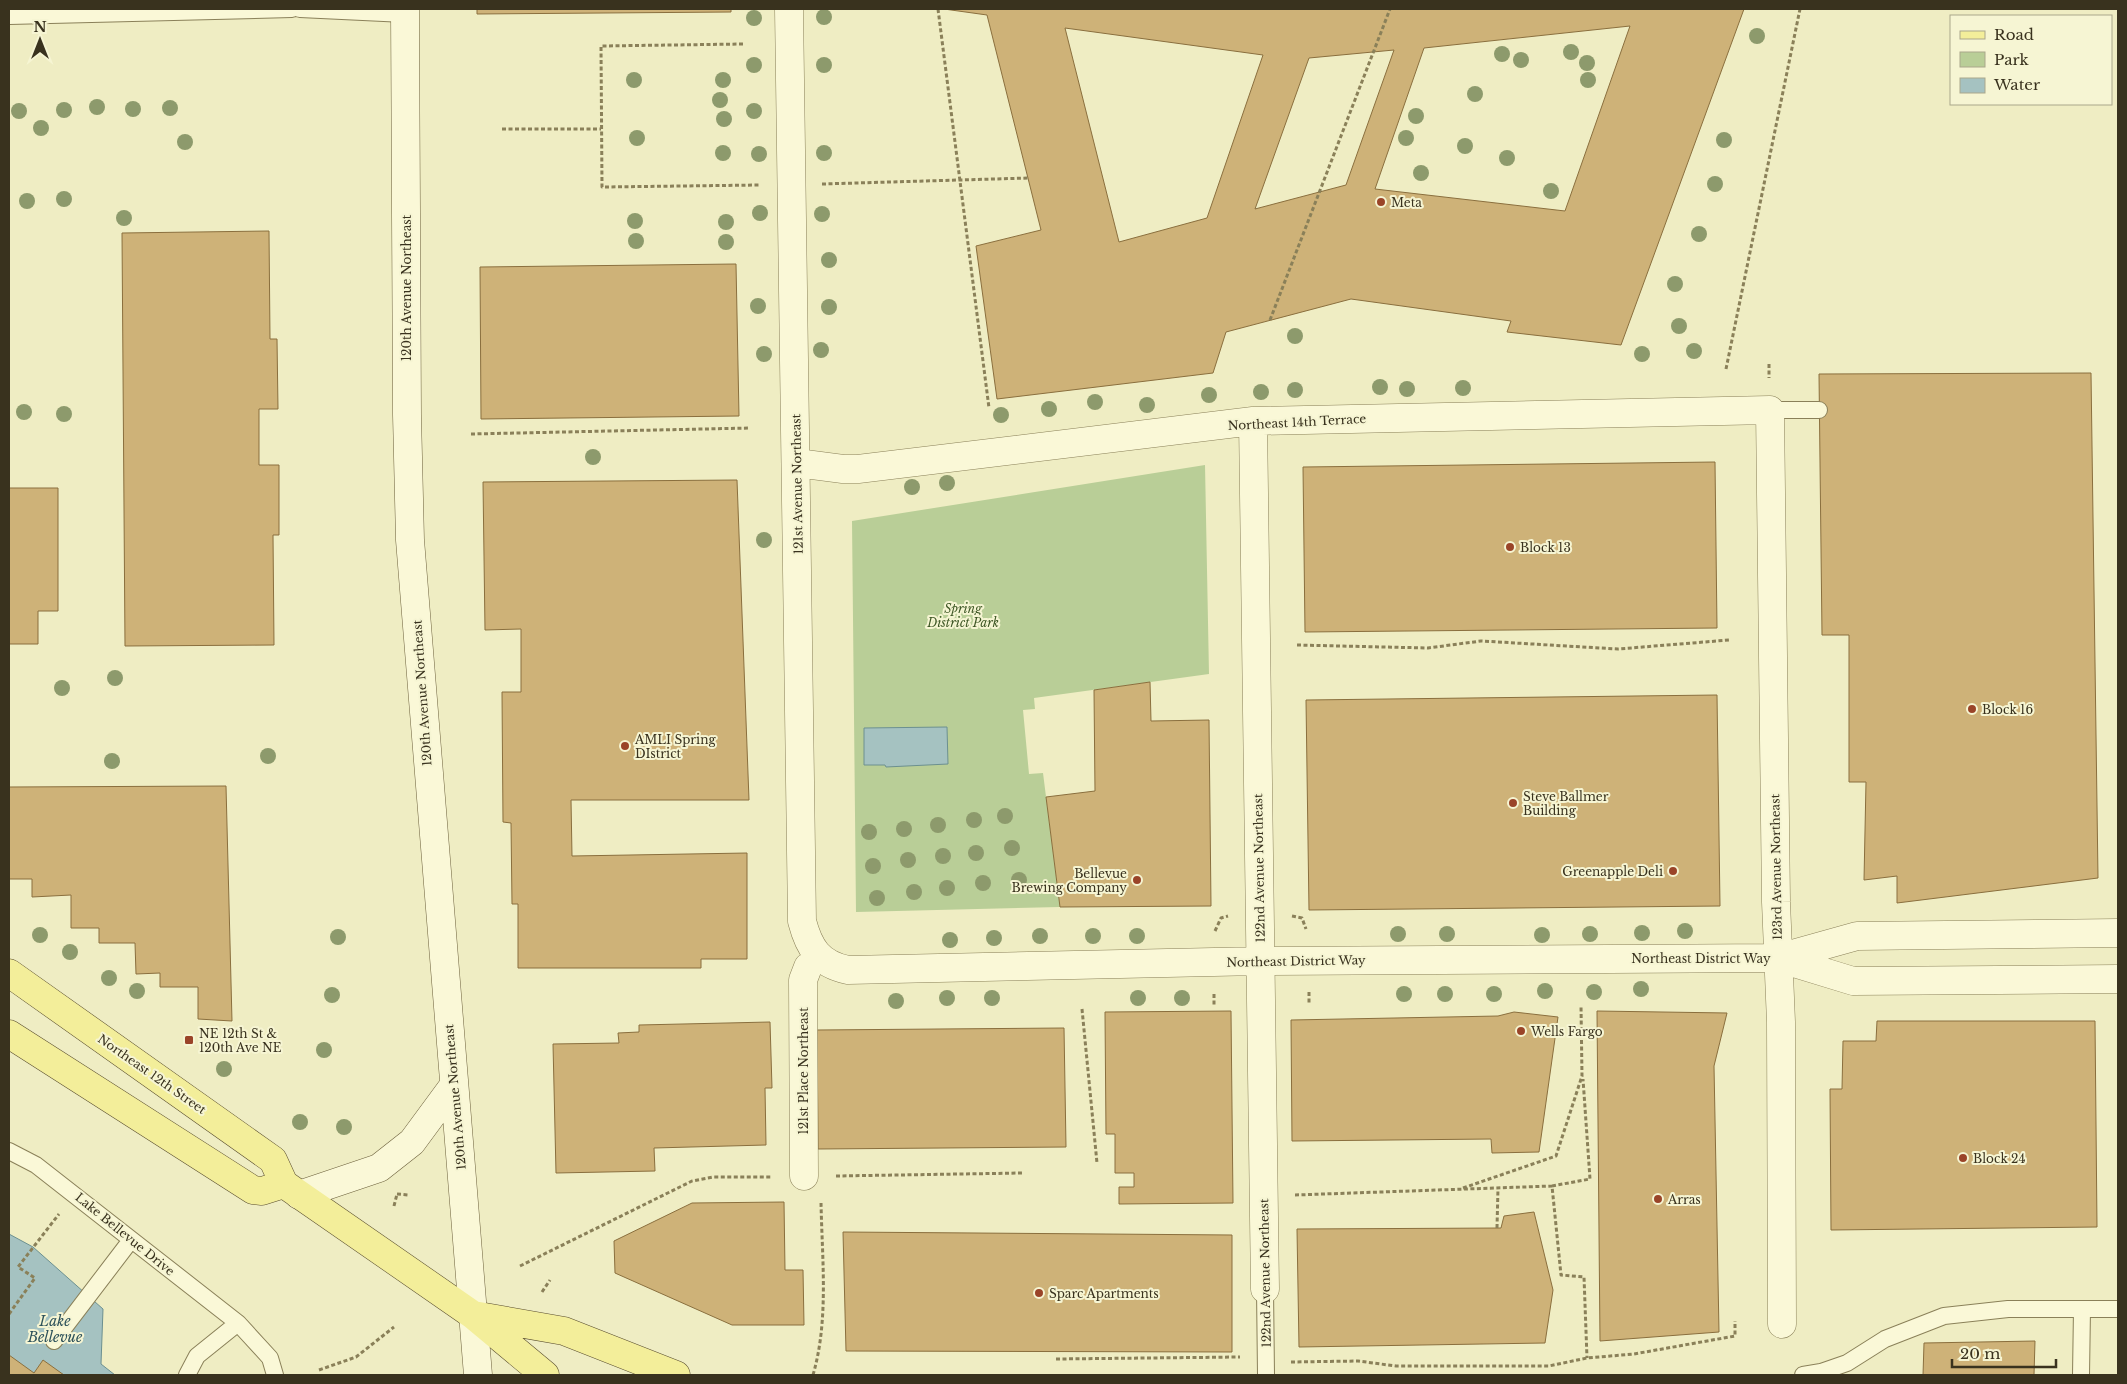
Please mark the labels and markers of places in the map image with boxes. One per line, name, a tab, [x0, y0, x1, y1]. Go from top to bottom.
place label: Meta	[1391, 195, 1422, 210]
marker: Meta	[1375, 196, 1387, 208]
place label: Block 13	[1520, 540, 1571, 555]
marker: Block 13	[1504, 541, 1516, 553]
place label: Block 16	[1982, 702, 2033, 717]
marker: Block 16	[1966, 703, 1978, 715]
place label: AMLI Spring DIstrict	[634, 732, 716, 761]
marker: AMLI Spring DIstrict	[619, 740, 631, 752]
place label: Steve Ballmer Building	[1523, 789, 1609, 818]
marker: Steve Ballmer Building	[1507, 797, 1519, 809]
place label: Greenapple Deli	[1562, 864, 1663, 879]
marker: Greenapple Deli	[1667, 865, 1679, 877]
place label: Bellevue Brewing Company	[1012, 866, 1127, 895]
marker: Bellevue Brewing Company	[1131, 874, 1143, 886]
place label: Wells Fargo	[1530, 1024, 1603, 1039]
marker: Wells Fargo	[1515, 1025, 1527, 1037]
place label: NE 12th St & 120th Ave NE	[199, 1026, 282, 1055]
marker: NE 12th St & 120th Ave NE	[183, 1034, 195, 1046]
place label: Block 24	[1973, 1151, 2025, 1166]
marker: Block 24	[1957, 1152, 1969, 1164]
place label: Arras	[1667, 1192, 1701, 1207]
marker: Arras	[1652, 1193, 1664, 1205]
place label: Sparc Apartments	[1049, 1286, 1159, 1301]
marker: Sparc Apartments	[1033, 1287, 1045, 1299]

